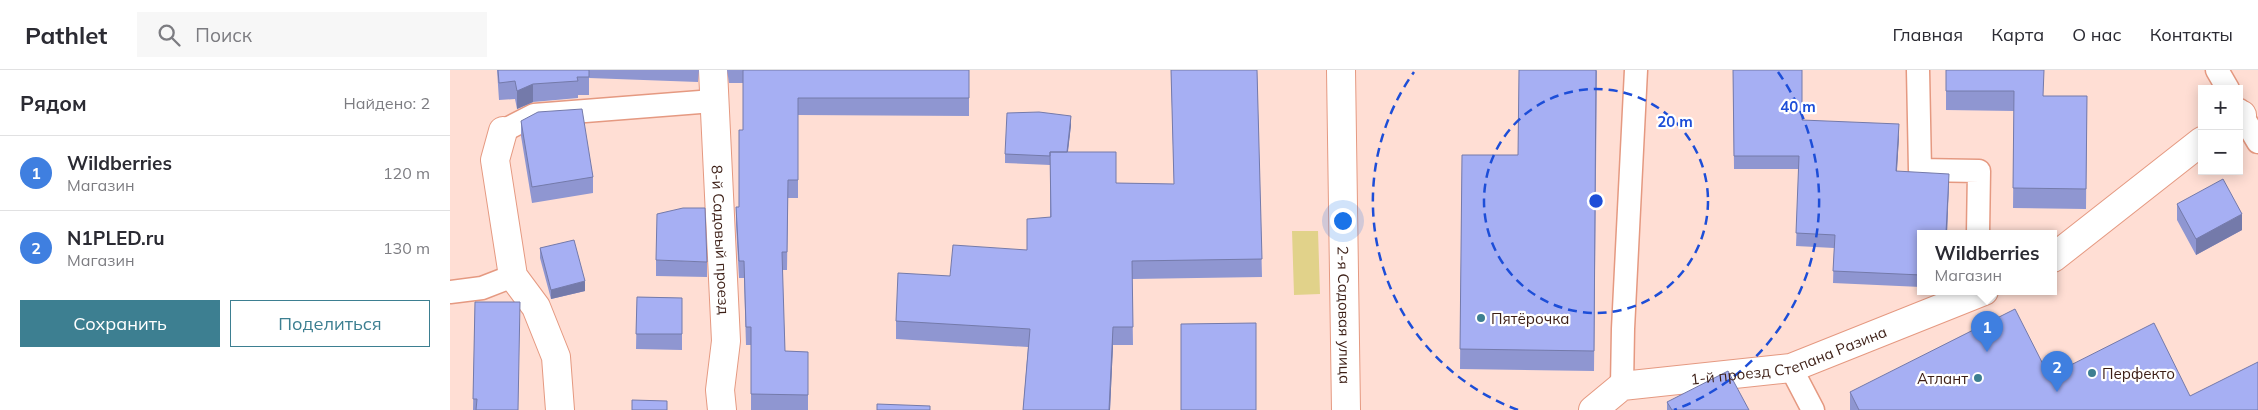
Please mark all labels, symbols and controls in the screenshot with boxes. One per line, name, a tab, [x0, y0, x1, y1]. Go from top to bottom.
search box	[137, 12, 487, 57]
text: Pathlet	[25, 20, 107, 50]
icon: search	[155, 21, 183, 49]
text: Поиск	[195, 23, 252, 47]
text: Главная	[1893, 23, 1963, 46]
text: Карта	[1991, 23, 2044, 46]
text: О нас	[2072, 23, 2122, 46]
text: Контакты	[2150, 23, 2233, 46]
map controls	[2198, 85, 2243, 175]
button: +	[2198, 85, 2243, 130]
text: Рядом	[20, 90, 87, 116]
text: Найдено: 2	[344, 93, 430, 113]
text: 40 m	[1780, 97, 1816, 116]
text: 20 m	[1657, 112, 1693, 131]
button: −	[2198, 130, 2243, 175]
text: Wildberries	[67, 151, 172, 175]
text: 1	[31, 163, 41, 183]
text: 120 m	[383, 163, 430, 183]
street label: 8-й Садовый проезд	[708, 165, 734, 315]
text: Магазин	[67, 175, 135, 195]
centre of rings	[1587, 192, 1605, 210]
your location	[1330, 208, 1356, 234]
text: N1PLED.ru	[67, 226, 165, 250]
popup	[1917, 230, 2057, 295]
text: 2	[31, 238, 41, 258]
text: 130 m	[383, 238, 430, 258]
text: Wildberries	[1934, 241, 2040, 265]
street label: 2-я Садовая улица	[1334, 246, 1355, 384]
text: Магазин	[67, 250, 135, 270]
text: Магазин	[1934, 265, 2002, 285]
button: Сохранить	[20, 300, 220, 347]
button: Поделиться	[230, 300, 430, 347]
place label: Пятёрочка	[1491, 309, 1569, 328]
pin: 1	[1971, 311, 2003, 352]
marker: Пятёрочка	[1475, 312, 1487, 324]
street label: 1-й проезд Степана Разина	[1689, 321, 1889, 388]
pin: 2	[2041, 351, 2073, 392]
place label: Перфекто	[2102, 364, 2175, 383]
marker: Перфекто	[2086, 367, 2098, 379]
place label: Атлант	[1917, 369, 1968, 388]
marker: Атлант	[1972, 372, 1984, 384]

